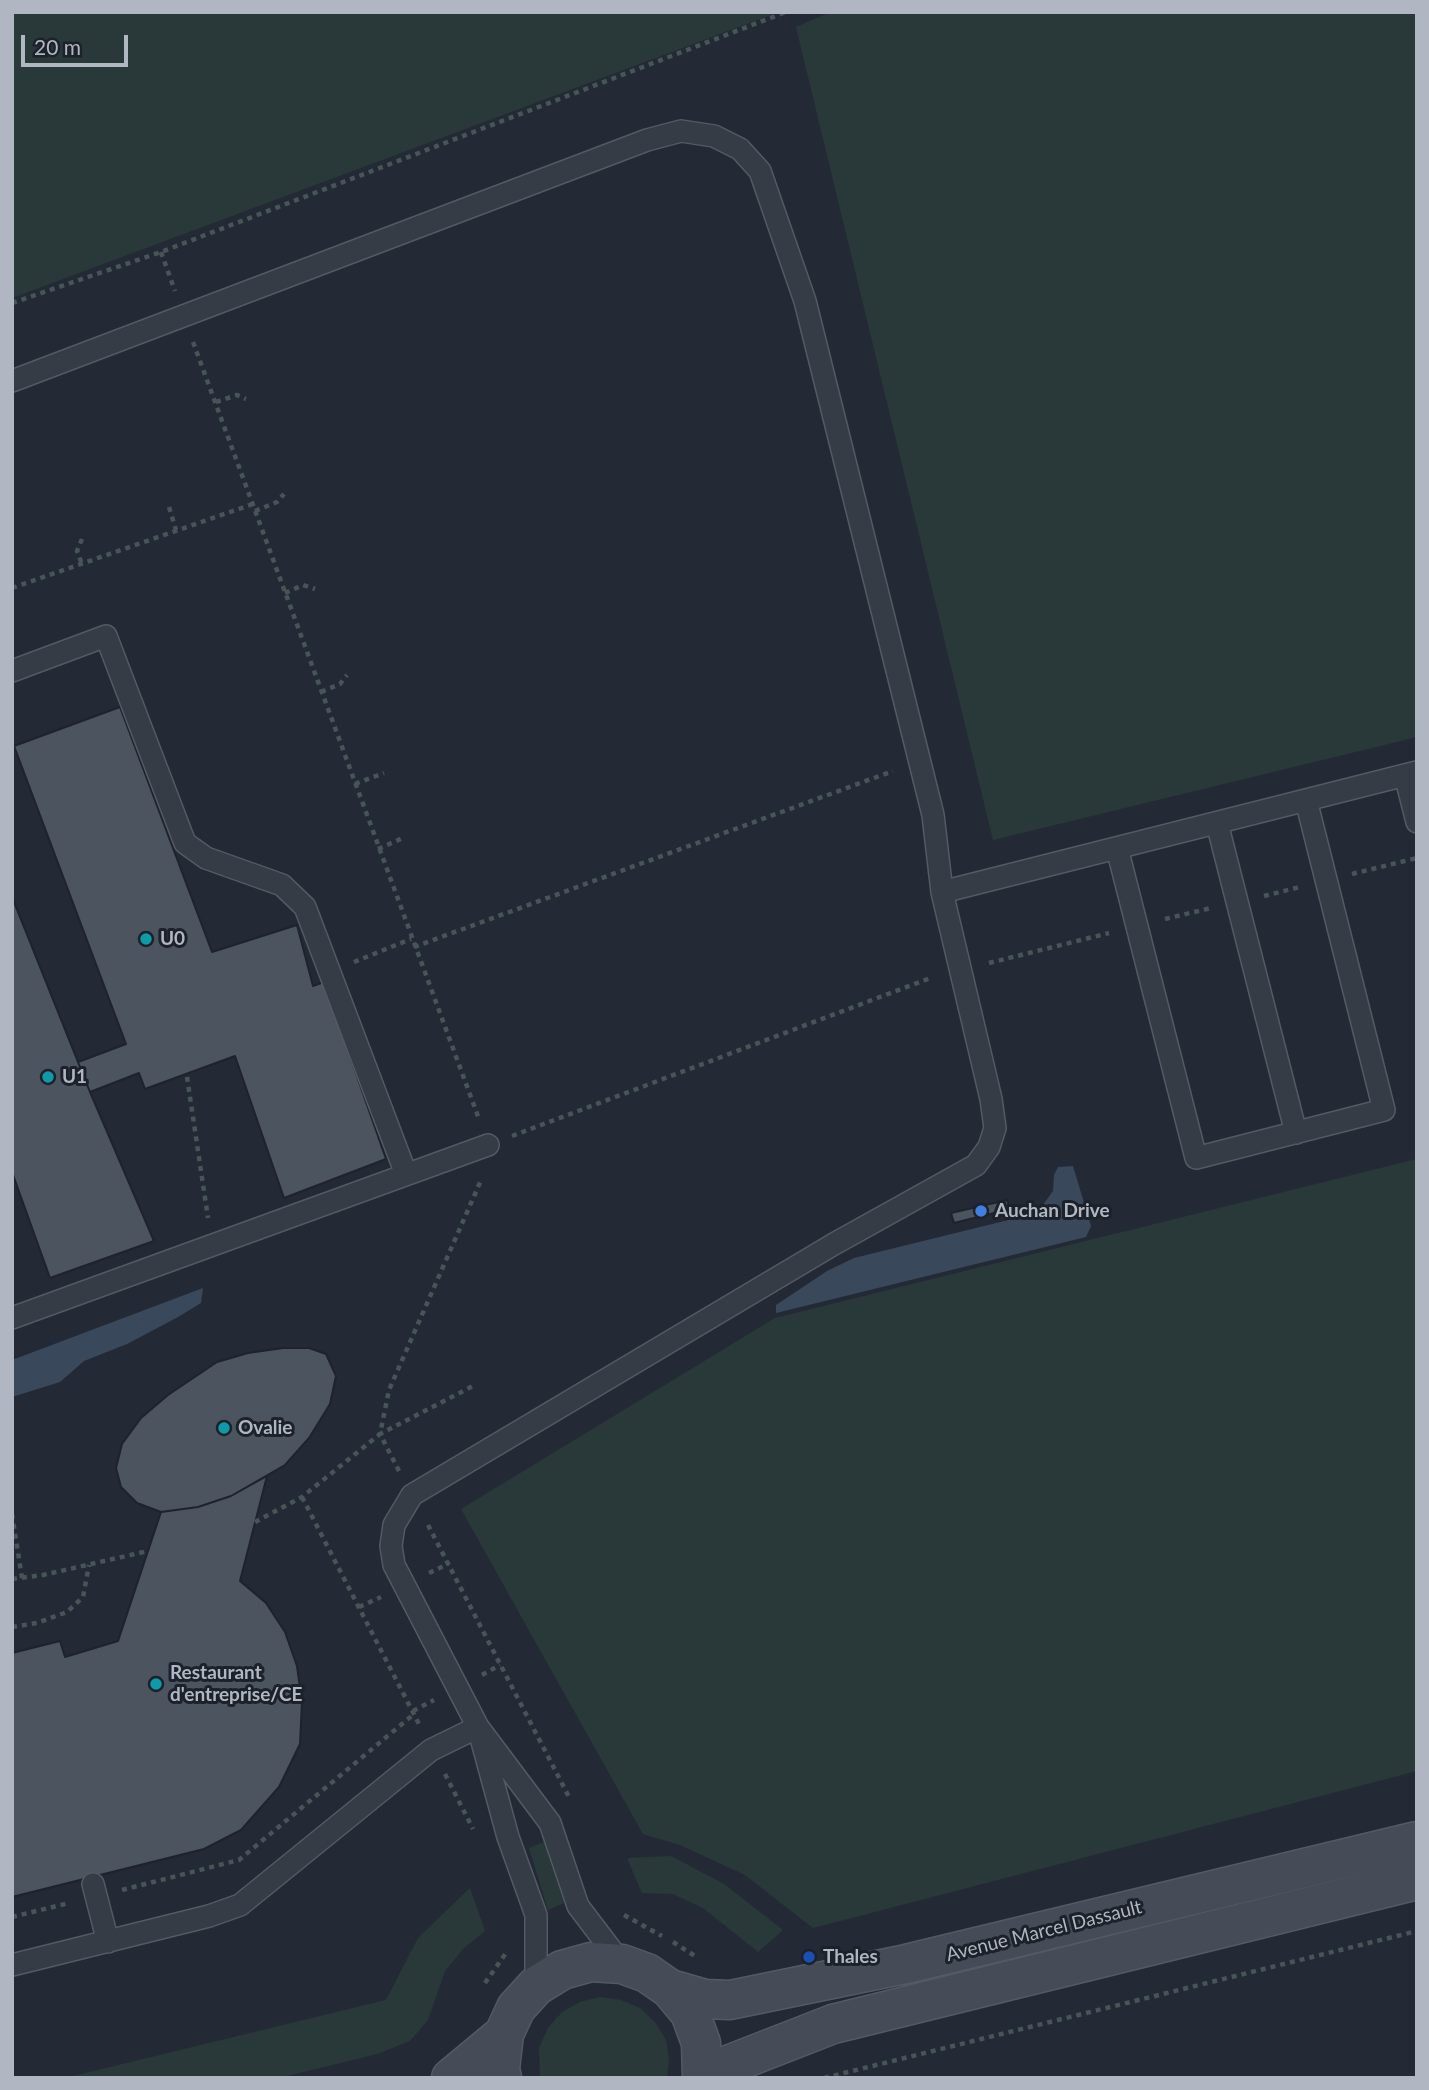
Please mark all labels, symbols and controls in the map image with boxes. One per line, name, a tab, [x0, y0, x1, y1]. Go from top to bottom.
scale bar	[24, 21, 131, 65]
text: 20 m	[34, 34, 81, 59]
place label: U0	[160, 928, 185, 950]
marker: U0	[138, 931, 154, 947]
place label: U1	[62, 1066, 87, 1088]
marker: U1	[40, 1069, 56, 1085]
place label: Auchan Drive	[995, 1200, 1110, 1222]
marker: Auchan Drive	[973, 1203, 989, 1219]
place label: Ovalie	[238, 1417, 292, 1439]
marker: Ovalie	[216, 1420, 232, 1436]
place label: Restaurant d'entreprise/CE	[170, 1662, 302, 1706]
marker: Restaurant d'entreprise/CE	[148, 1676, 164, 1692]
street label: Avenue Marcel Dassault	[944, 1896, 1144, 1966]
place label: Thales	[823, 1946, 878, 1968]
marker: Thales	[801, 1949, 817, 1965]

